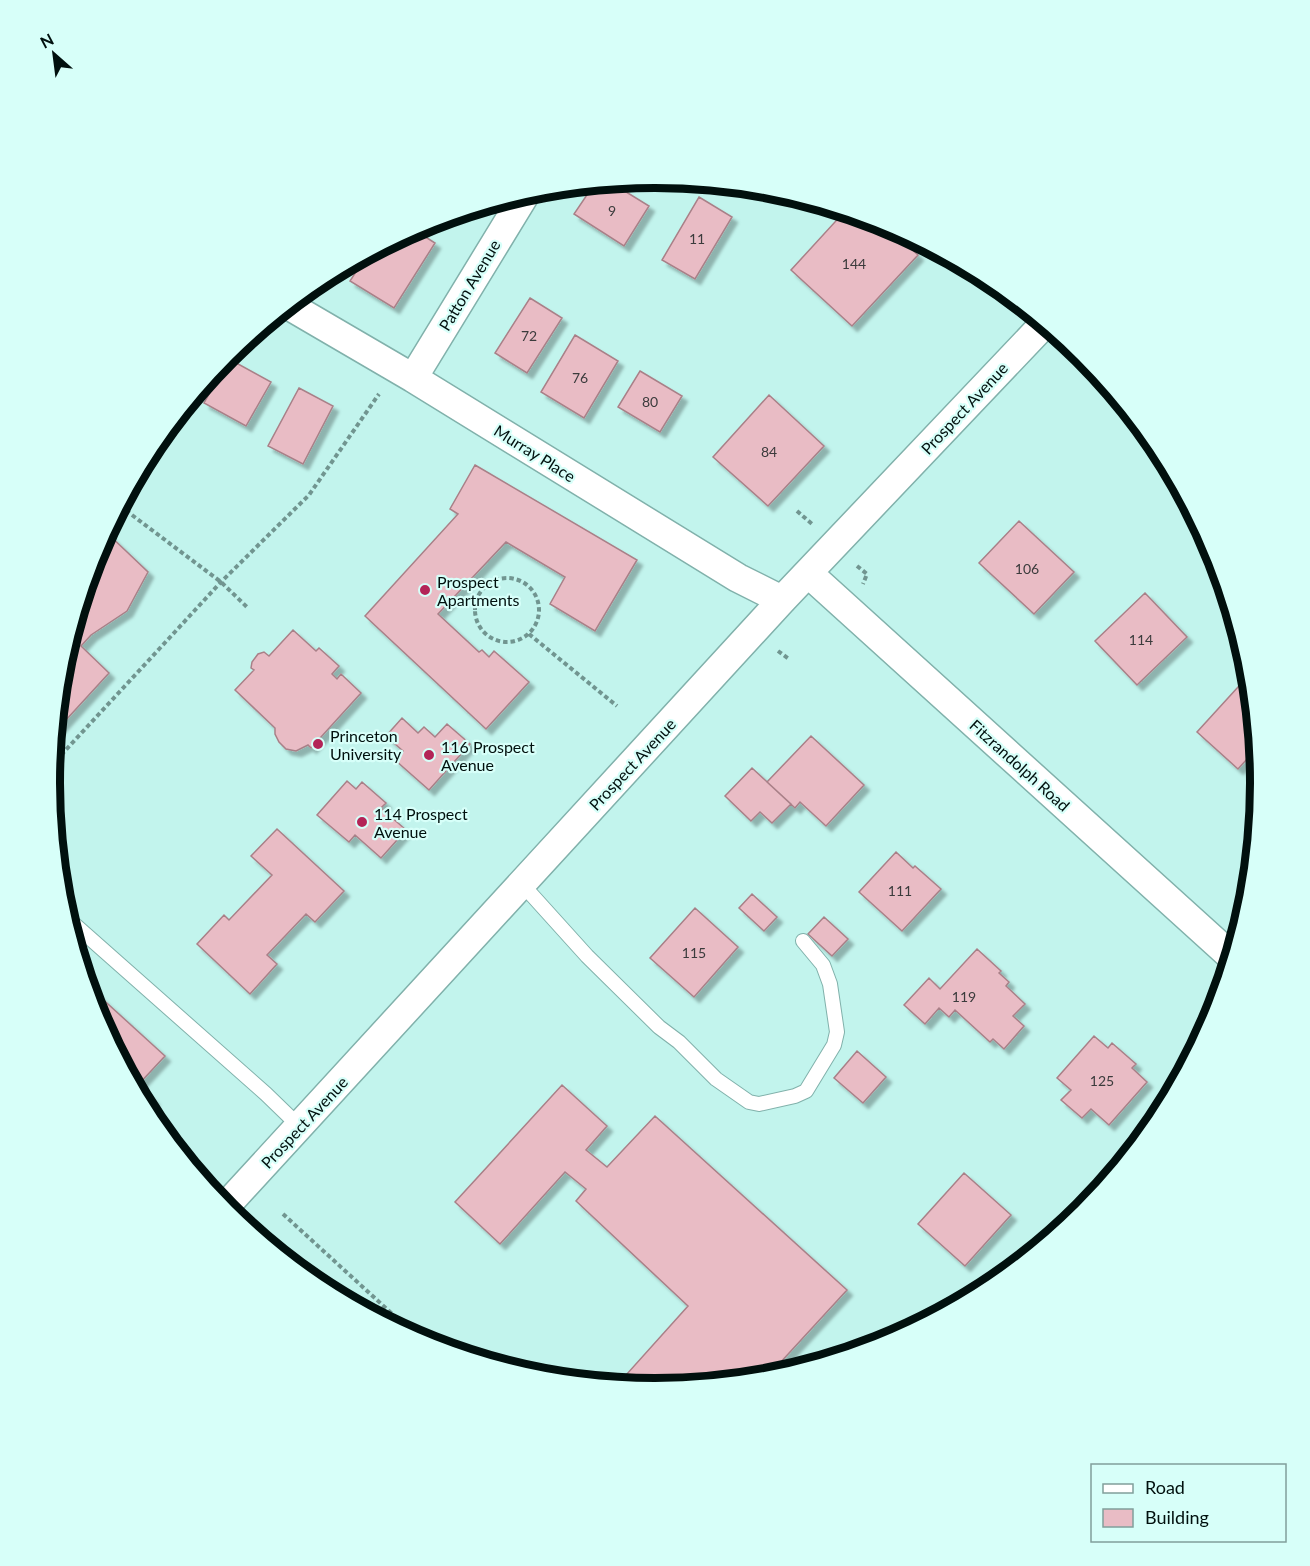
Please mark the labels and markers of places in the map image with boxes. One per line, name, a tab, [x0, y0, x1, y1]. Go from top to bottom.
place label: Prospect Apartments	[437, 572, 519, 609]
marker: Prospect Apartments	[418, 583, 432, 597]
place label: Princeton University	[330, 726, 402, 763]
marker: Princeton University	[311, 737, 325, 751]
place label: 116 Prospect Avenue	[441, 737, 535, 774]
marker: 116 Prospect Avenue	[422, 748, 436, 762]
place label: 114 Prospect Avenue	[374, 804, 468, 841]
marker: 114 Prospect Avenue	[355, 815, 369, 829]

